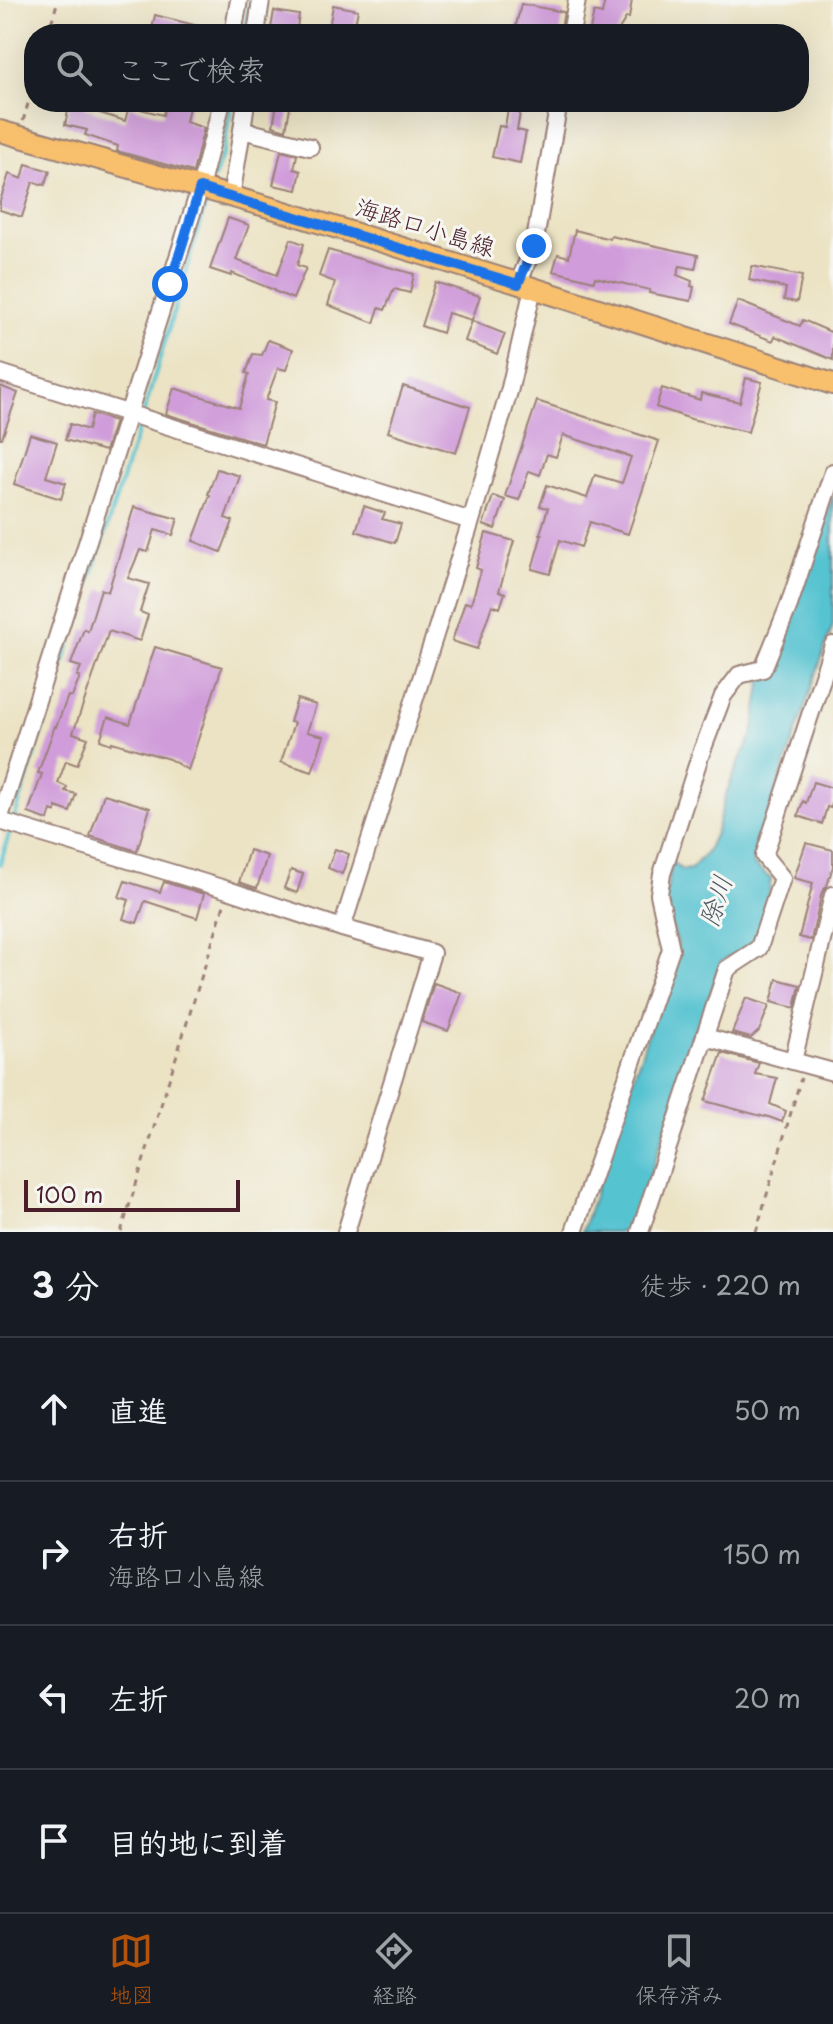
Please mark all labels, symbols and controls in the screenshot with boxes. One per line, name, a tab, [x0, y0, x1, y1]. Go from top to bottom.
search box	[24, 24, 809, 112]
icon: search	[52, 46, 96, 90]
text: ここで検索	[116, 46, 266, 91]
street label: 海路口小島線	[351, 188, 500, 264]
route end	[516, 228, 552, 264]
route start	[152, 266, 188, 302]
water label: 除川	[688, 870, 741, 931]
scale bar	[24, 1176, 240, 1212]
text: 100 m	[36, 1177, 103, 1210]
text: 3 分	[32, 1258, 99, 1310]
text: 徒歩 · 220 m	[640, 1265, 801, 1304]
icon: ahead	[32, 1387, 76, 1431]
text: 直進	[108, 1387, 168, 1432]
text: 50 m	[734, 1390, 801, 1429]
text: 右折	[108, 1511, 168, 1556]
icon: right	[32, 1531, 76, 1575]
text: 150 m	[723, 1534, 801, 1573]
text: 海路口小島線	[108, 1556, 264, 1595]
icon: left	[32, 1675, 76, 1719]
text: 左折	[108, 1675, 168, 1720]
text: 20 m	[734, 1678, 801, 1717]
icon: arrive	[32, 1819, 76, 1863]
text: 目的地に到着	[108, 1819, 288, 1864]
tab: 地図	[109, 1929, 154, 2010]
tab: 経路	[372, 1929, 417, 2010]
tab: 保存済み	[635, 1929, 724, 2010]

